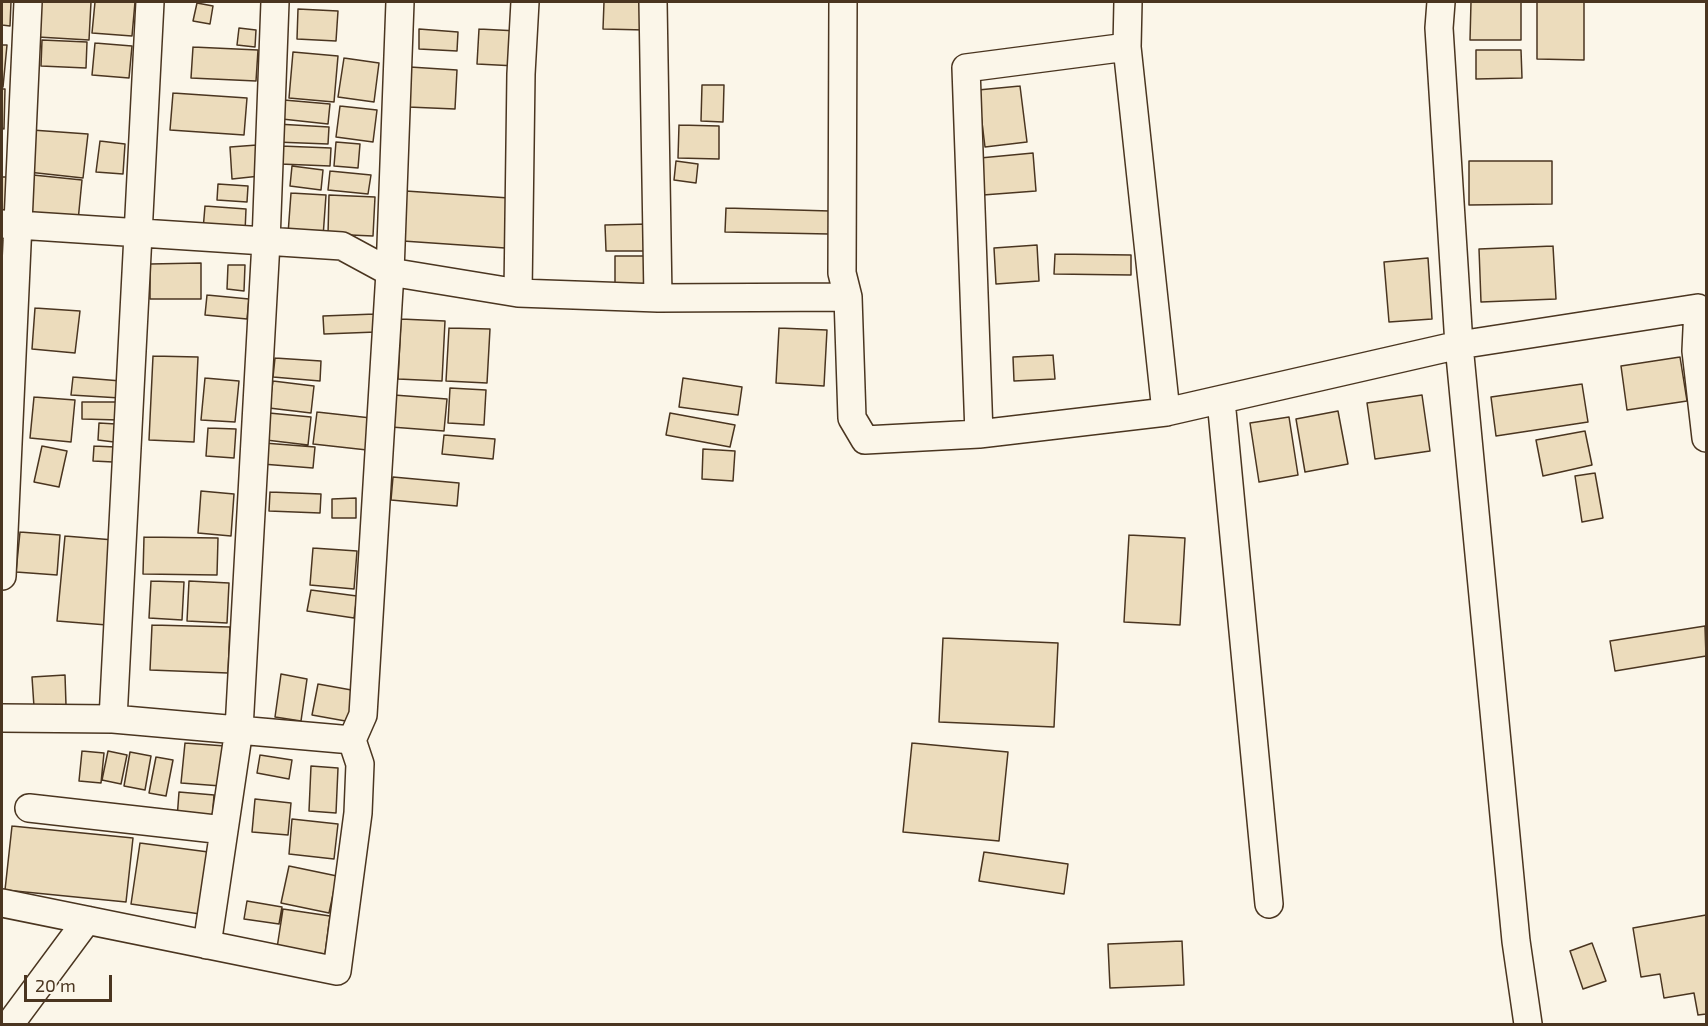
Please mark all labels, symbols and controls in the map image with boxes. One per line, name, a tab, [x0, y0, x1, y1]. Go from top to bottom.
scale bar	[27, 963, 116, 1001]
text: 20 m	[35, 974, 76, 996]

